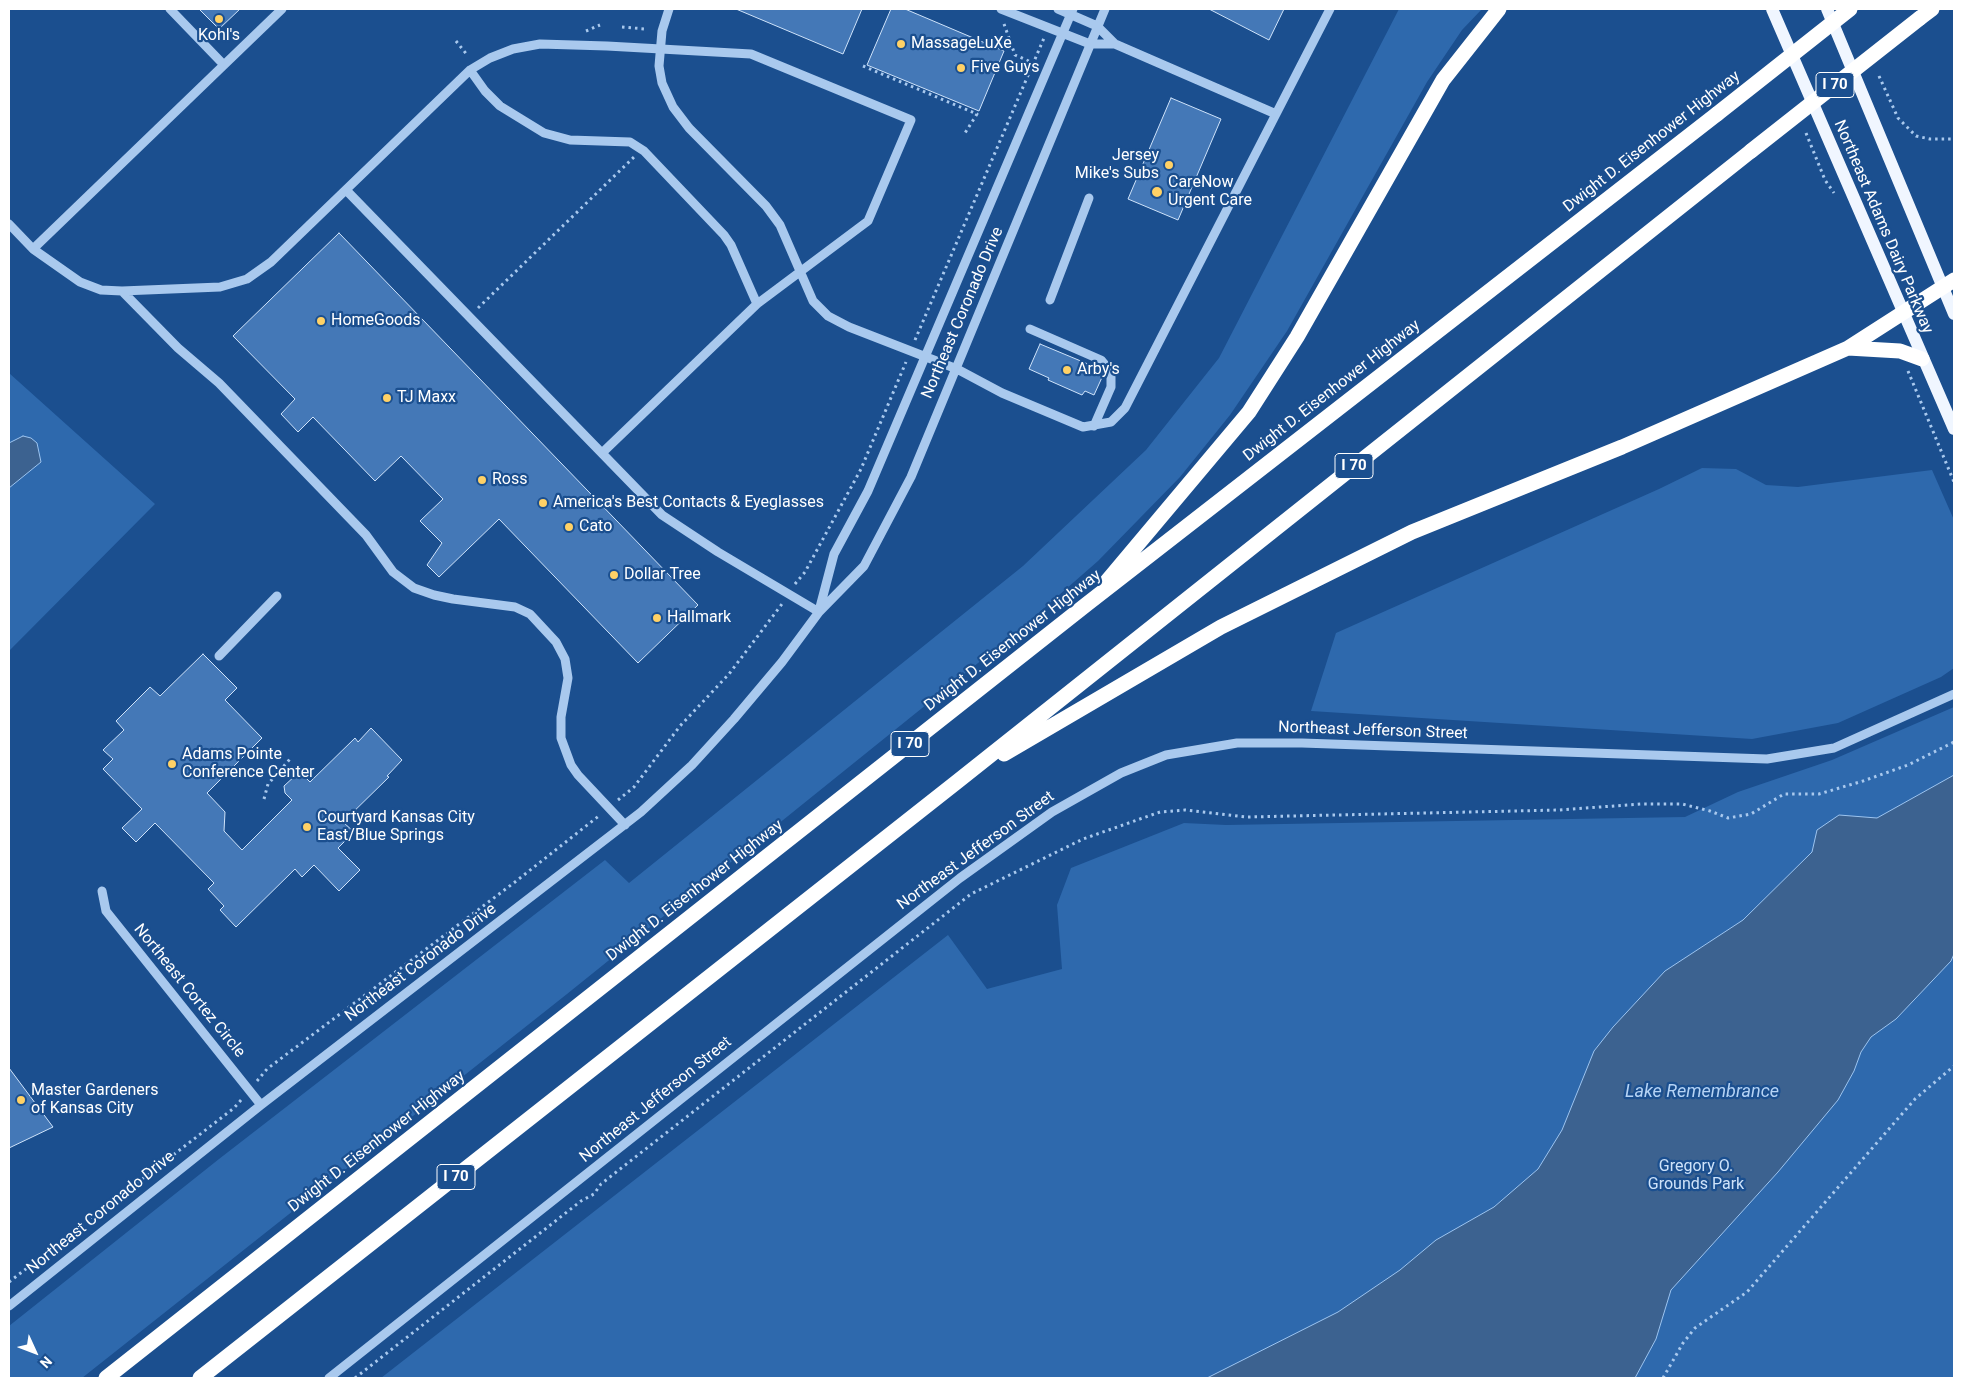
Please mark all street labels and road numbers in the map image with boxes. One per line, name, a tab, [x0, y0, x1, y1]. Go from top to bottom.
street label: Dwight D. Eisenhower Highway	[1560, 67, 1744, 217]
road number: I 70	[1816, 72, 1854, 98]
street label: Northeast Adams Dairy Parkway	[1829, 117, 1937, 337]
street label: Northeast Coronado Drive	[918, 224, 1008, 402]
street label: Dwight D. Eisenhower Highway	[1240, 316, 1424, 466]
road number: I 70	[1335, 454, 1373, 478]
street label: Dwight D. Eisenhower Highway	[921, 566, 1105, 716]
street label: Northeast Jefferson Street	[1278, 718, 1468, 744]
road number: I 70	[891, 732, 929, 756]
street label: Northeast Jefferson Street	[894, 788, 1058, 914]
street label: Dwight D. Eisenhower Highway	[603, 816, 787, 966]
street label: Northeast Coronado Drive	[342, 900, 500, 1026]
street label: Northeast Cortez Circle	[129, 920, 249, 1062]
street label: Northeast Jefferson Street	[576, 1033, 736, 1167]
street label: Dwight D. Eisenhower Highway	[285, 1067, 469, 1217]
street label: Northeast Coronado Drive	[23, 1147, 179, 1279]
road number: I 70	[437, 1164, 475, 1190]

